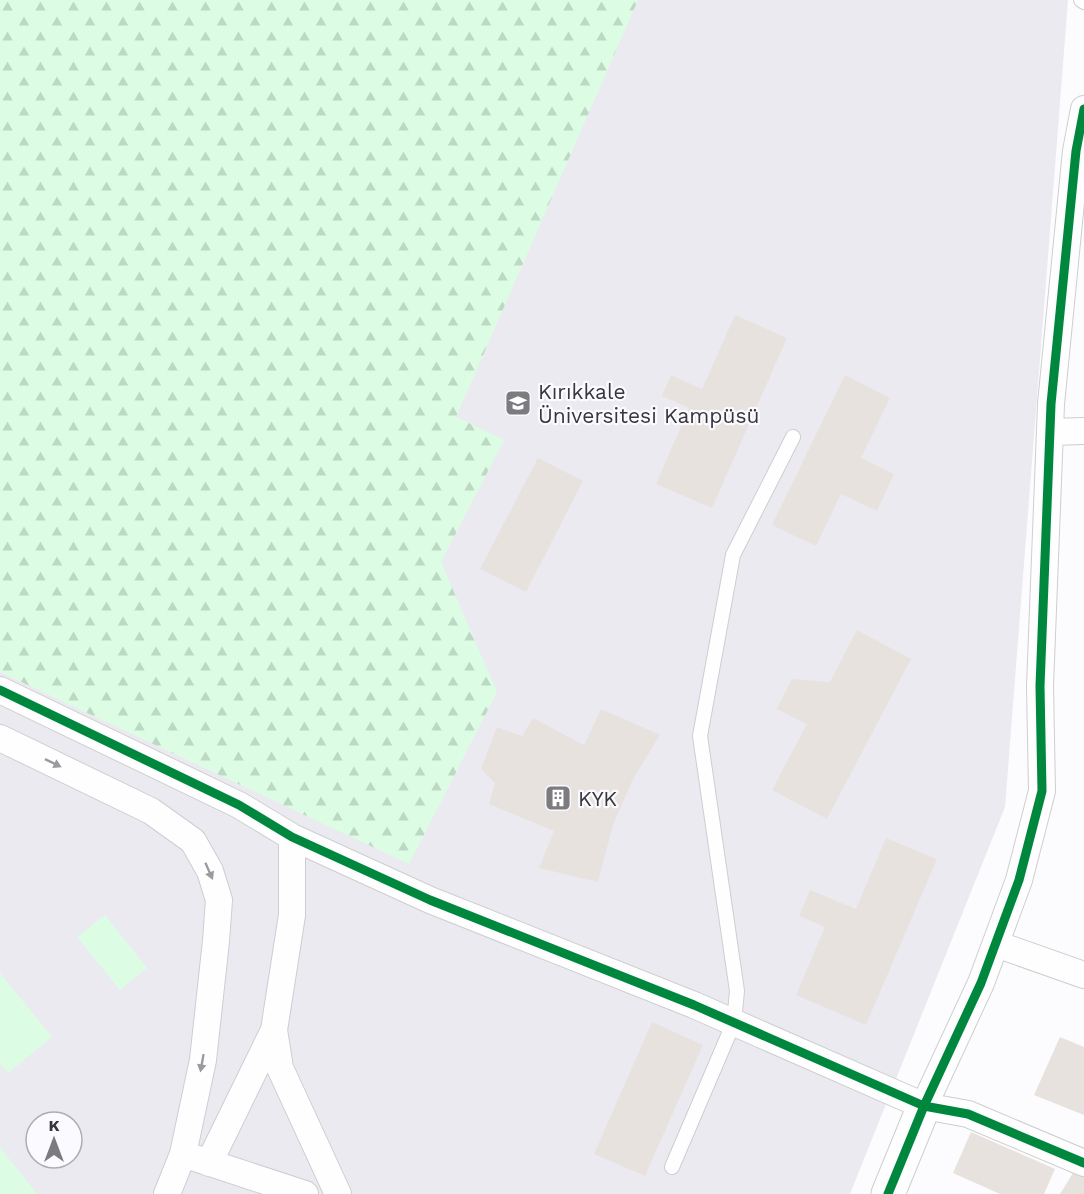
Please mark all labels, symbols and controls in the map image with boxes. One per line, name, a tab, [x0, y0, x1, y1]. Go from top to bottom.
place label: Kırıkkale Üniversitesi Kampüsü	[538, 379, 759, 428]
school or university icon: Kırıkkale Üniversitesi Kampüsü	[503, 388, 533, 418]
one-way arrow	[44, 759, 61, 768]
building icon: KYK	[543, 783, 573, 813]
place label: KYK	[578, 786, 617, 811]
one-way arrow	[204, 863, 214, 881]
one-way arrow	[197, 1054, 206, 1073]
north arrow	[24, 1110, 84, 1170]
text: K	[48, 1116, 60, 1135]

